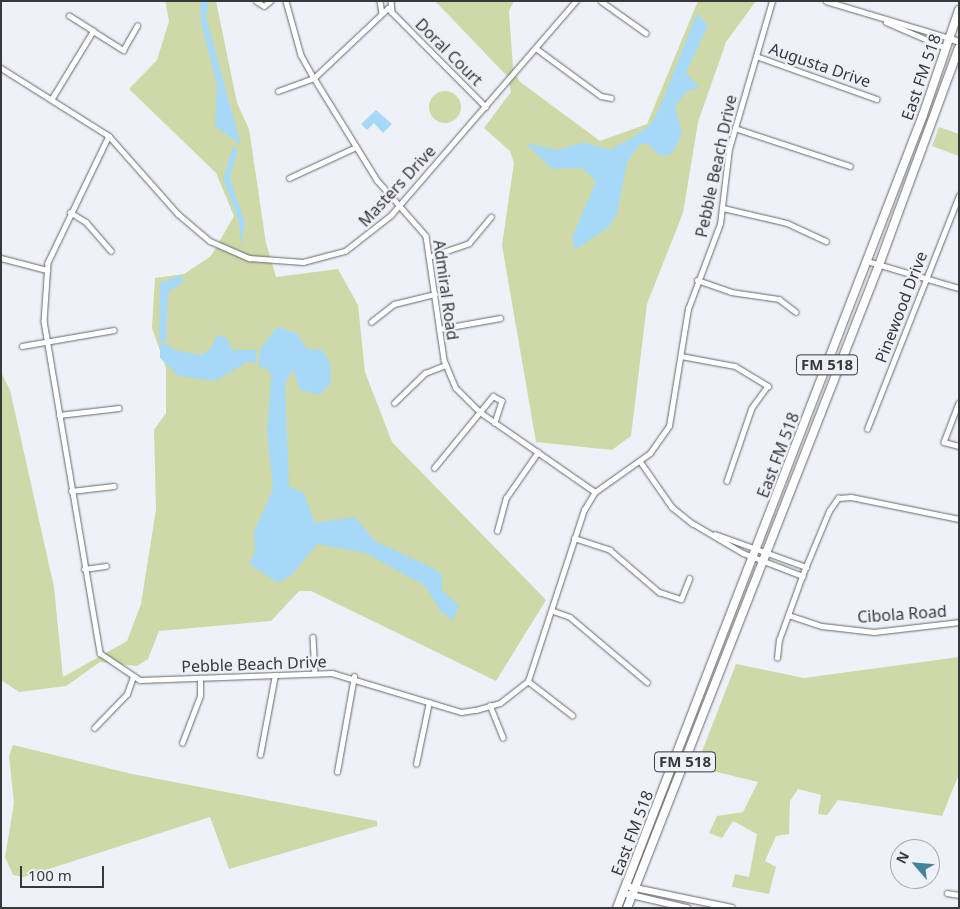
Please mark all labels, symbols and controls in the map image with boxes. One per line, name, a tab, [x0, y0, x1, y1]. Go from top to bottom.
street label: Doral Court	[411, 14, 487, 90]
street label: East FM 518	[897, 31, 945, 123]
street label: Augusta Drive	[767, 39, 873, 91]
street label: Pebble Beach Drive	[691, 93, 741, 239]
street label: Masters Drive	[355, 141, 439, 231]
street label: Admiral Road	[429, 239, 463, 341]
street label: Pinewood Drive	[871, 249, 931, 365]
road number: FM 518	[796, 352, 858, 378]
street label: East FM 518	[753, 410, 803, 500]
street label: Cibola Road	[857, 601, 947, 627]
street label: Pebble Beach Drive	[181, 652, 327, 676]
road number: FM 518	[654, 750, 716, 774]
street label: East FM 518	[607, 788, 657, 878]
north arrow	[890, 839, 940, 889]
text: N	[891, 848, 913, 867]
scale bar	[22, 856, 106, 888]
text: 100 m	[28, 865, 72, 885]

